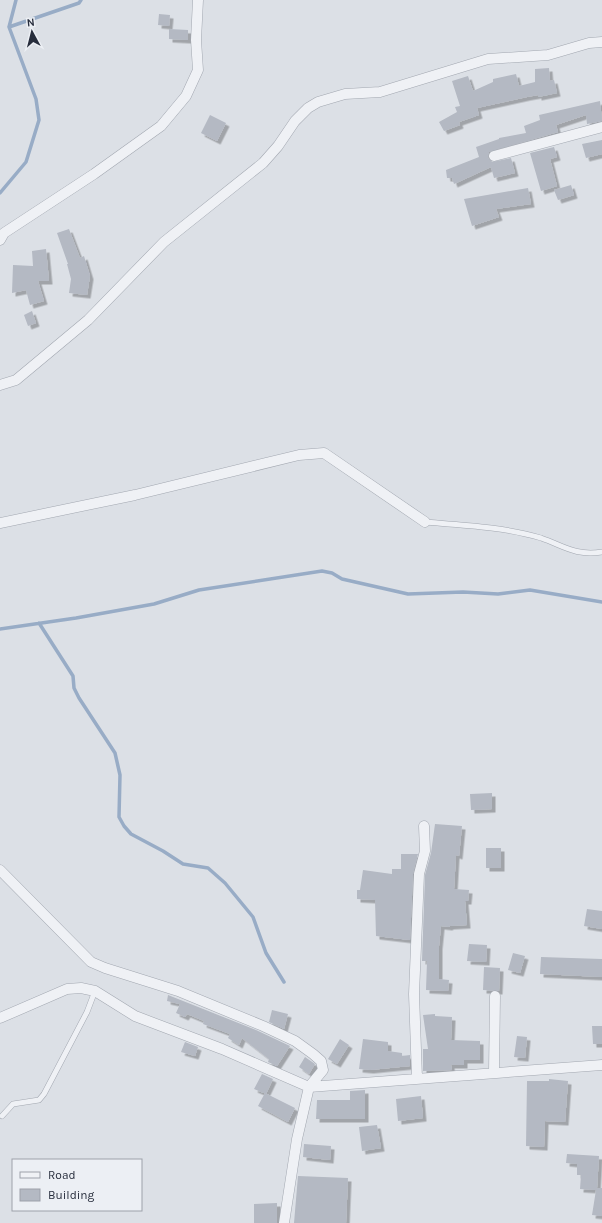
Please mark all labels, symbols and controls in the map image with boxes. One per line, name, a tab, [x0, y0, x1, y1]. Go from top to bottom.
north arrow	[12, 12, 52, 52]
text: N	[26, 16, 36, 30]
legend	[12, 1159, 142, 1211]
text: Road	[48, 1168, 76, 1182]
text: Building	[48, 1188, 95, 1202]

